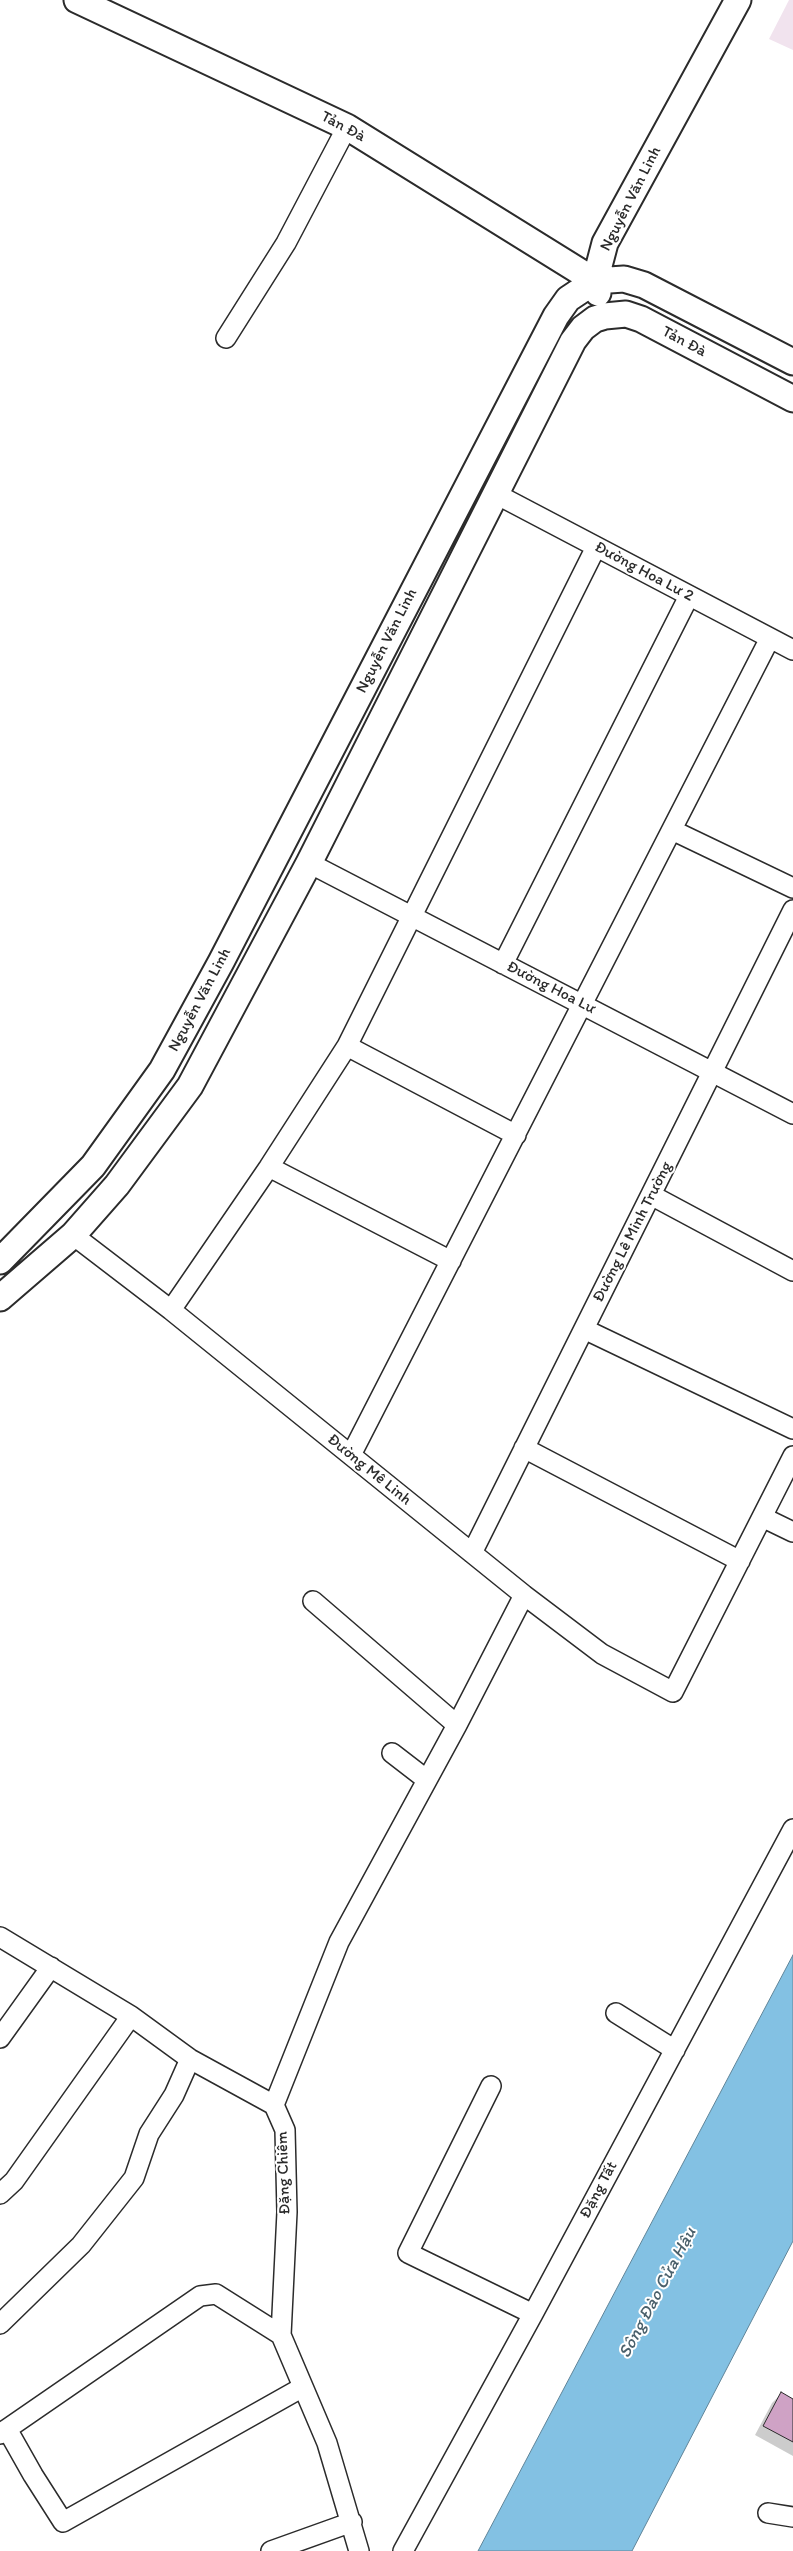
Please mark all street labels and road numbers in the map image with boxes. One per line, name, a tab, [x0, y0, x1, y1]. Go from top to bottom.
street label: Tản Đà	[317, 107, 369, 147]
street label: Nguyễn Văn Linh	[596, 144, 666, 254]
street label: Tản Đà	[658, 322, 710, 362]
street label: Đường Hoa Lư 2	[591, 538, 697, 606]
street label: Nguyễn Văn Linh	[352, 586, 422, 696]
street label: Nguyễn Văn Linh	[165, 945, 235, 1055]
street label: Đường Hoa Lư	[503, 957, 599, 1019]
street label: Đường Lê Minh Trường	[589, 1159, 677, 1305]
street label: Đường Mê Linh	[323, 1430, 415, 1510]
street label: Đặng Chiêm	[273, 2131, 295, 2215]
street label: Đặng Tất	[576, 2158, 622, 2222]

